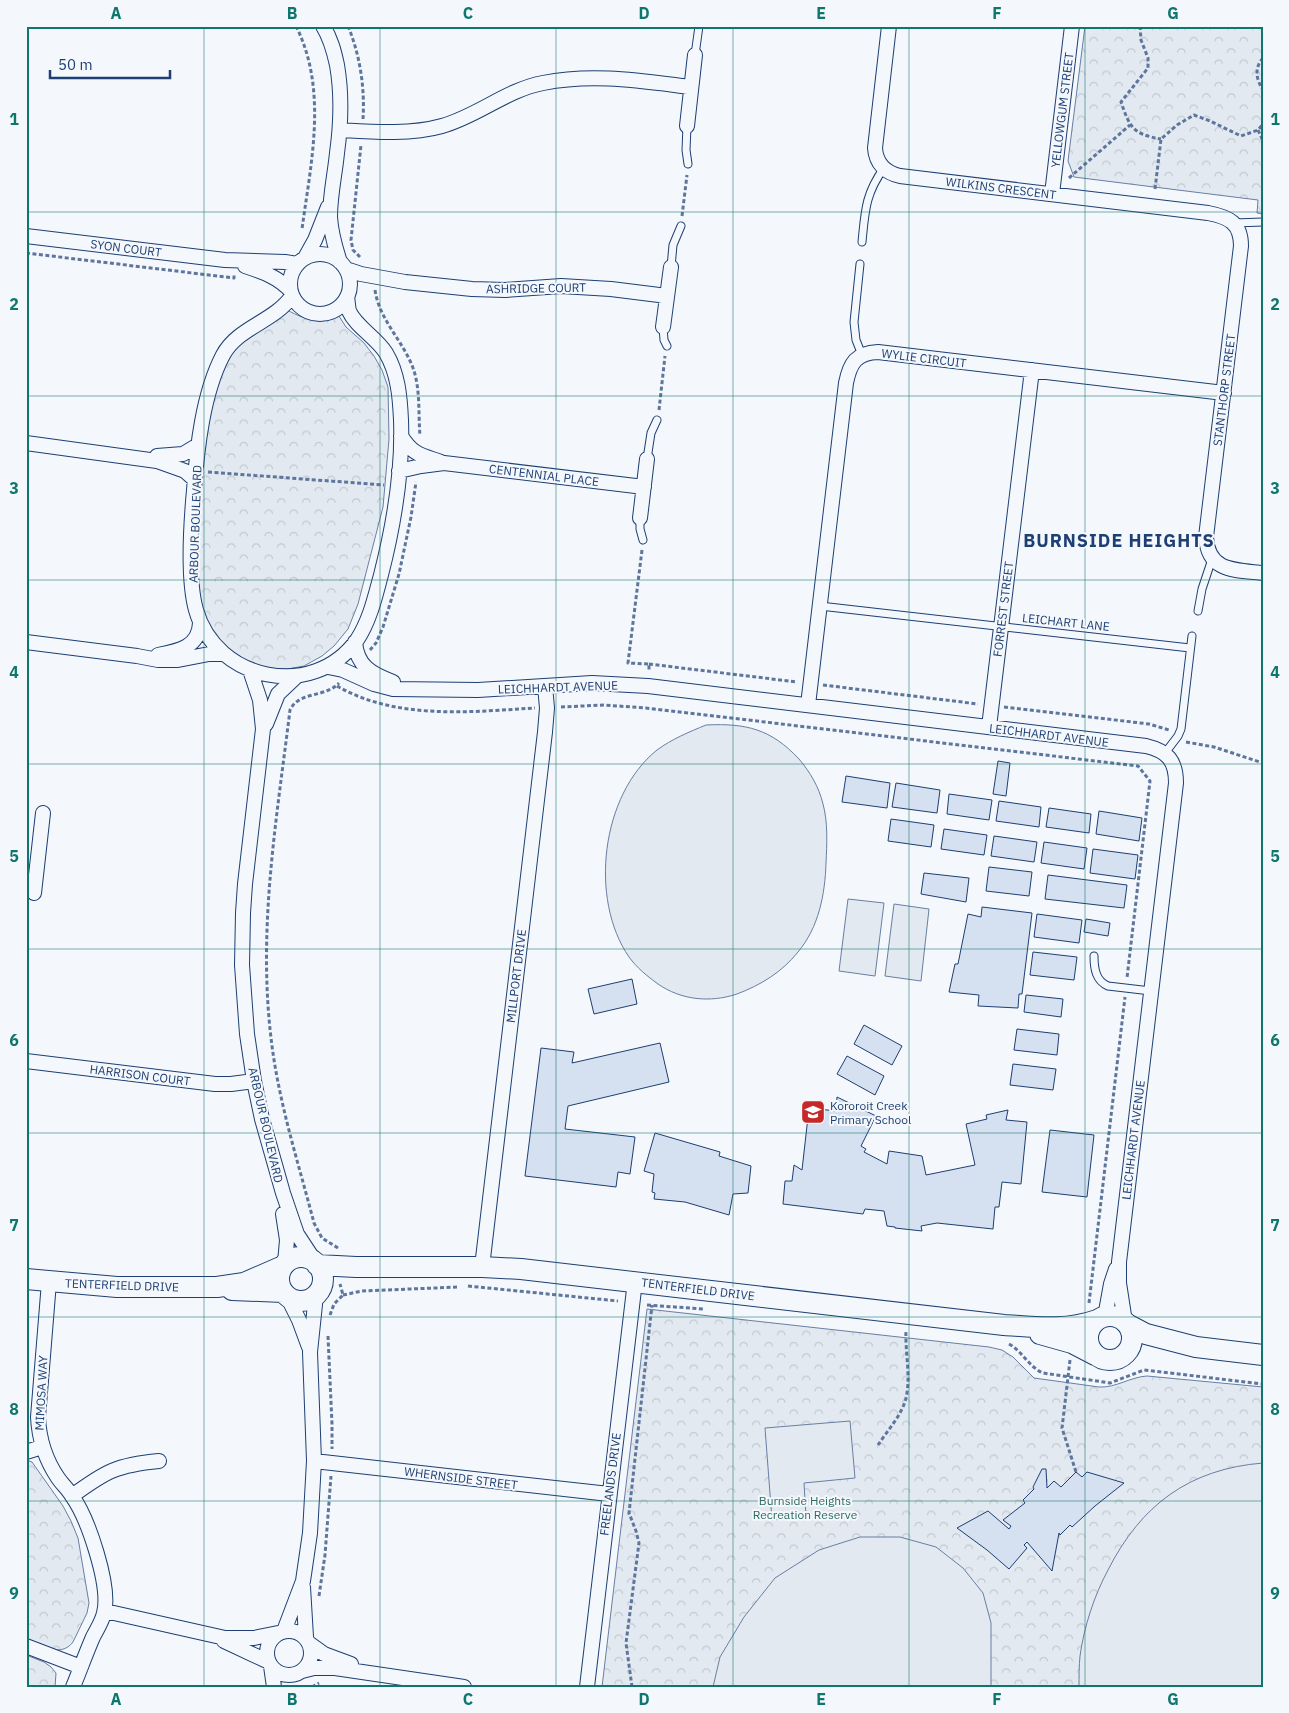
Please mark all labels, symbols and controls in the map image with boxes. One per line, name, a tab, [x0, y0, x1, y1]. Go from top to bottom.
text: A	[111, 3, 122, 23]
text: B	[287, 3, 298, 23]
text: C	[463, 3, 473, 23]
text: D	[638, 3, 650, 23]
text: E	[816, 3, 826, 23]
text: F	[992, 3, 1002, 23]
text: G	[1167, 3, 1179, 23]
scale bar	[50, 48, 170, 80]
street label: YELLOWGUM STREET	[1047, 51, 1077, 169]
text: 50 m	[58, 55, 93, 74]
text: 1	[9, 109, 19, 129]
text: 1	[1270, 109, 1280, 129]
street label: WILKINS CRESCENT	[945, 174, 1057, 202]
street label: SYON COURT	[90, 236, 163, 260]
street label: ASHRIDGE COURT	[486, 280, 586, 296]
text: 2	[9, 294, 19, 314]
text: 2	[1270, 294, 1280, 314]
street label: STANTHORP STREET	[1210, 333, 1238, 447]
street label: WYLIE CIRCUIT	[881, 345, 967, 371]
street label: CENTENNIAL PLACE	[488, 461, 600, 489]
street label: ARBOUR BOULEVARD	[185, 465, 205, 583]
text: 3	[9, 478, 19, 498]
text: 3	[1270, 478, 1280, 498]
district label: BURNSIDE HEIGHTS	[1023, 529, 1215, 552]
street label: FORREST STREET	[990, 560, 1016, 658]
street label: LEICHART LANE	[1021, 610, 1111, 634]
text: 4	[9, 662, 19, 682]
text: 4	[1270, 662, 1280, 682]
street label: LEICHHARDT AVENUE	[498, 677, 618, 697]
street label: LEICHHARDT AVENUE	[988, 720, 1110, 750]
text: 5	[9, 846, 19, 866]
text: 5	[1270, 846, 1280, 866]
street label: MILLPORT DRIVE	[503, 928, 529, 1024]
text: 6	[9, 1030, 19, 1050]
text: 6	[1270, 1030, 1280, 1050]
street label: HARRISON COURT	[89, 1061, 191, 1089]
street label: ARBOUR BOULEVARD	[245, 1066, 287, 1184]
street label: LEICHHARDT AVENUE	[1118, 1079, 1148, 1201]
place label: Kororoit Creek Primary School	[830, 1098, 911, 1127]
school or university icon: Kororoit Creek Primary School	[800, 1099, 826, 1125]
text: 7	[9, 1215, 19, 1235]
text: 7	[1270, 1215, 1280, 1235]
street label: TENTERFIELD DRIVE	[640, 1275, 756, 1303]
street label: TENTERFIELD DRIVE	[65, 1276, 179, 1294]
street label: MIMOSA WAY	[32, 1355, 50, 1431]
text: 8	[9, 1399, 19, 1419]
text: 8	[1270, 1399, 1280, 1419]
street label: FREELANDS DRIVE	[596, 1432, 624, 1536]
street label: WHERNSIDE STREET	[403, 1464, 519, 1492]
park label: Burnside Heights Recreation Reserve	[753, 1493, 858, 1522]
text: 9	[9, 1583, 19, 1603]
text: 9	[1270, 1583, 1280, 1603]
text: A	[111, 1689, 122, 1709]
text: B	[287, 1689, 298, 1709]
text: C	[463, 1689, 473, 1709]
text: D	[638, 1689, 650, 1709]
text: E	[816, 1689, 826, 1709]
text: F	[992, 1689, 1002, 1709]
text: G	[1167, 1689, 1179, 1709]

